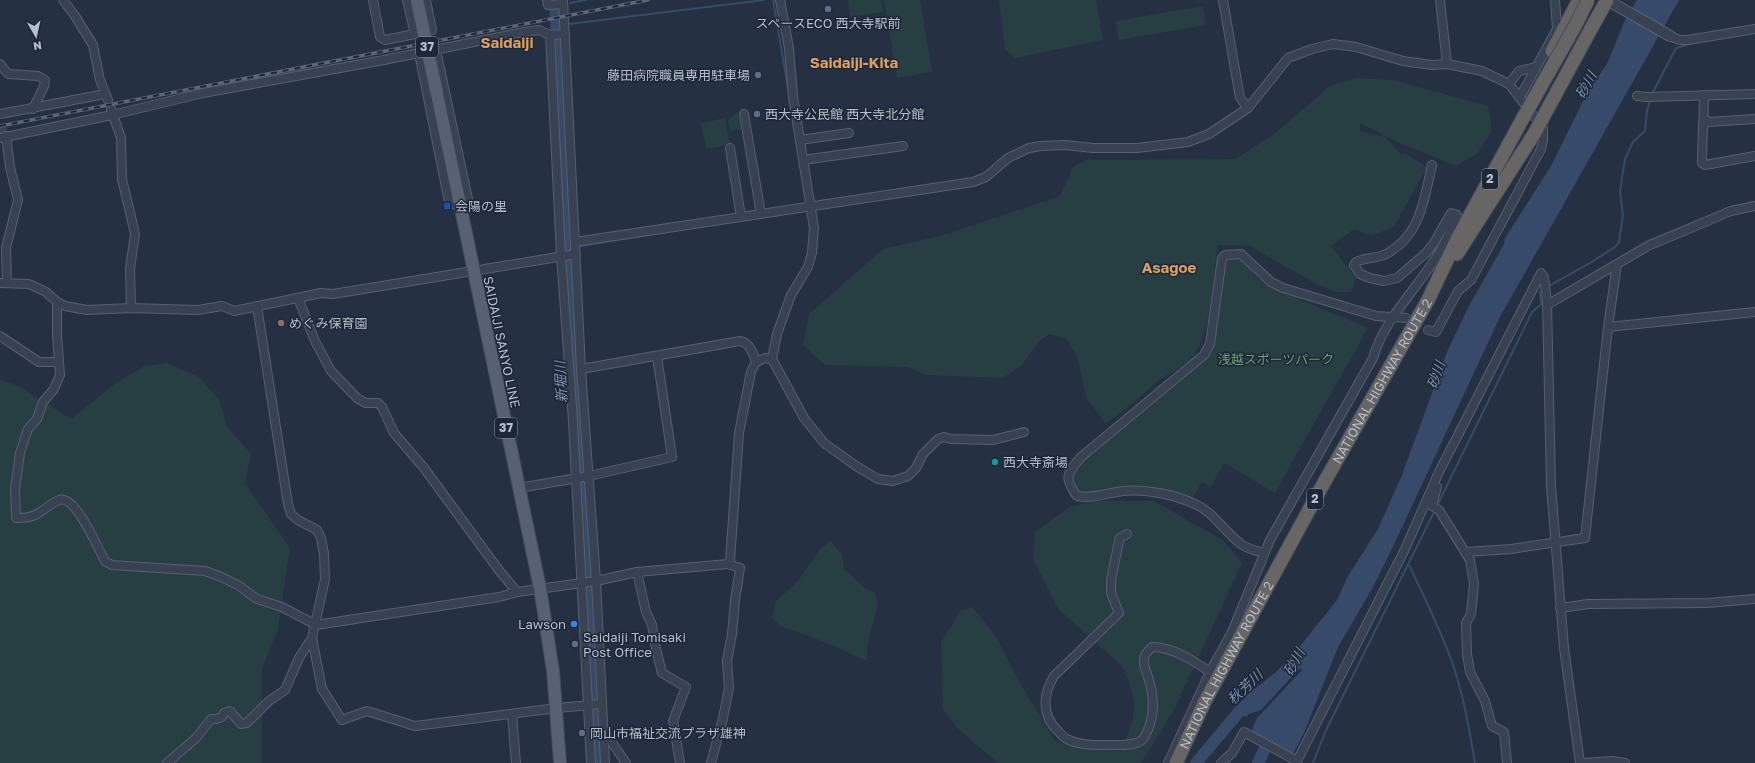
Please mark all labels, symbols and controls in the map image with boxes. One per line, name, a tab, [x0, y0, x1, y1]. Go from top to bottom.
marker: スペースECO 西大寺駅前	[823, 4, 833, 14]
place label: スペースECO 西大寺駅前	[755, 15, 901, 31]
north arrow	[16, 16, 56, 56]
district label: Saidaiji	[480, 33, 534, 51]
road number: 37	[416, 37, 438, 57]
text: N	[32, 39, 43, 53]
district label: Saidaiji-Kita	[810, 53, 899, 71]
place label: 藤田病院職員専用駐車場	[607, 67, 750, 83]
water label: 砂川	[1571, 67, 1601, 101]
marker: 藤田病院職員専用駐車場	[753, 70, 763, 80]
place label: 西大寺公民館 西大寺北分館	[765, 106, 924, 122]
marker: 西大寺公民館 西大寺北分館	[752, 109, 762, 119]
road number: 2	[1482, 169, 1498, 189]
place label: 会陽の里	[455, 198, 507, 214]
marker: 会陽の里	[442, 201, 452, 211]
district label: Asagoe	[1142, 258, 1197, 276]
street label: SAIDAIJI SANYO LINE	[480, 275, 524, 409]
street label: NATIONAL HIGHWAY ROUTE 2	[1329, 296, 1435, 466]
place label: めぐみ保育園	[289, 315, 367, 331]
marker: めぐみ保育園	[276, 318, 286, 328]
park label: 浅越スポーツパーク	[1218, 351, 1334, 367]
water label: 砂川	[1423, 357, 1449, 391]
water label: 新堀川	[551, 359, 570, 403]
road number: 37	[495, 418, 517, 438]
place label: 西大寺斎場	[1003, 454, 1068, 470]
marker: 西大寺斎場	[990, 457, 1000, 467]
road number: 2	[1307, 489, 1323, 509]
street label: NATIONAL HIGHWAY ROUTE 2	[1176, 579, 1277, 752]
place label: Lawson	[518, 616, 566, 632]
marker: Lawson	[569, 619, 579, 629]
place label: Saidaiji Tomisaki Post Office	[583, 629, 686, 660]
marker: Saidaiji Tomisaki Post Office	[570, 639, 580, 649]
water label: 砂川	[1279, 644, 1309, 678]
water label: 秋芳川	[1224, 665, 1267, 707]
place label: 岡山市福祉交流プラザ雄神	[590, 725, 746, 741]
marker: 岡山市福祉交流プラザ雄神	[577, 728, 587, 738]

